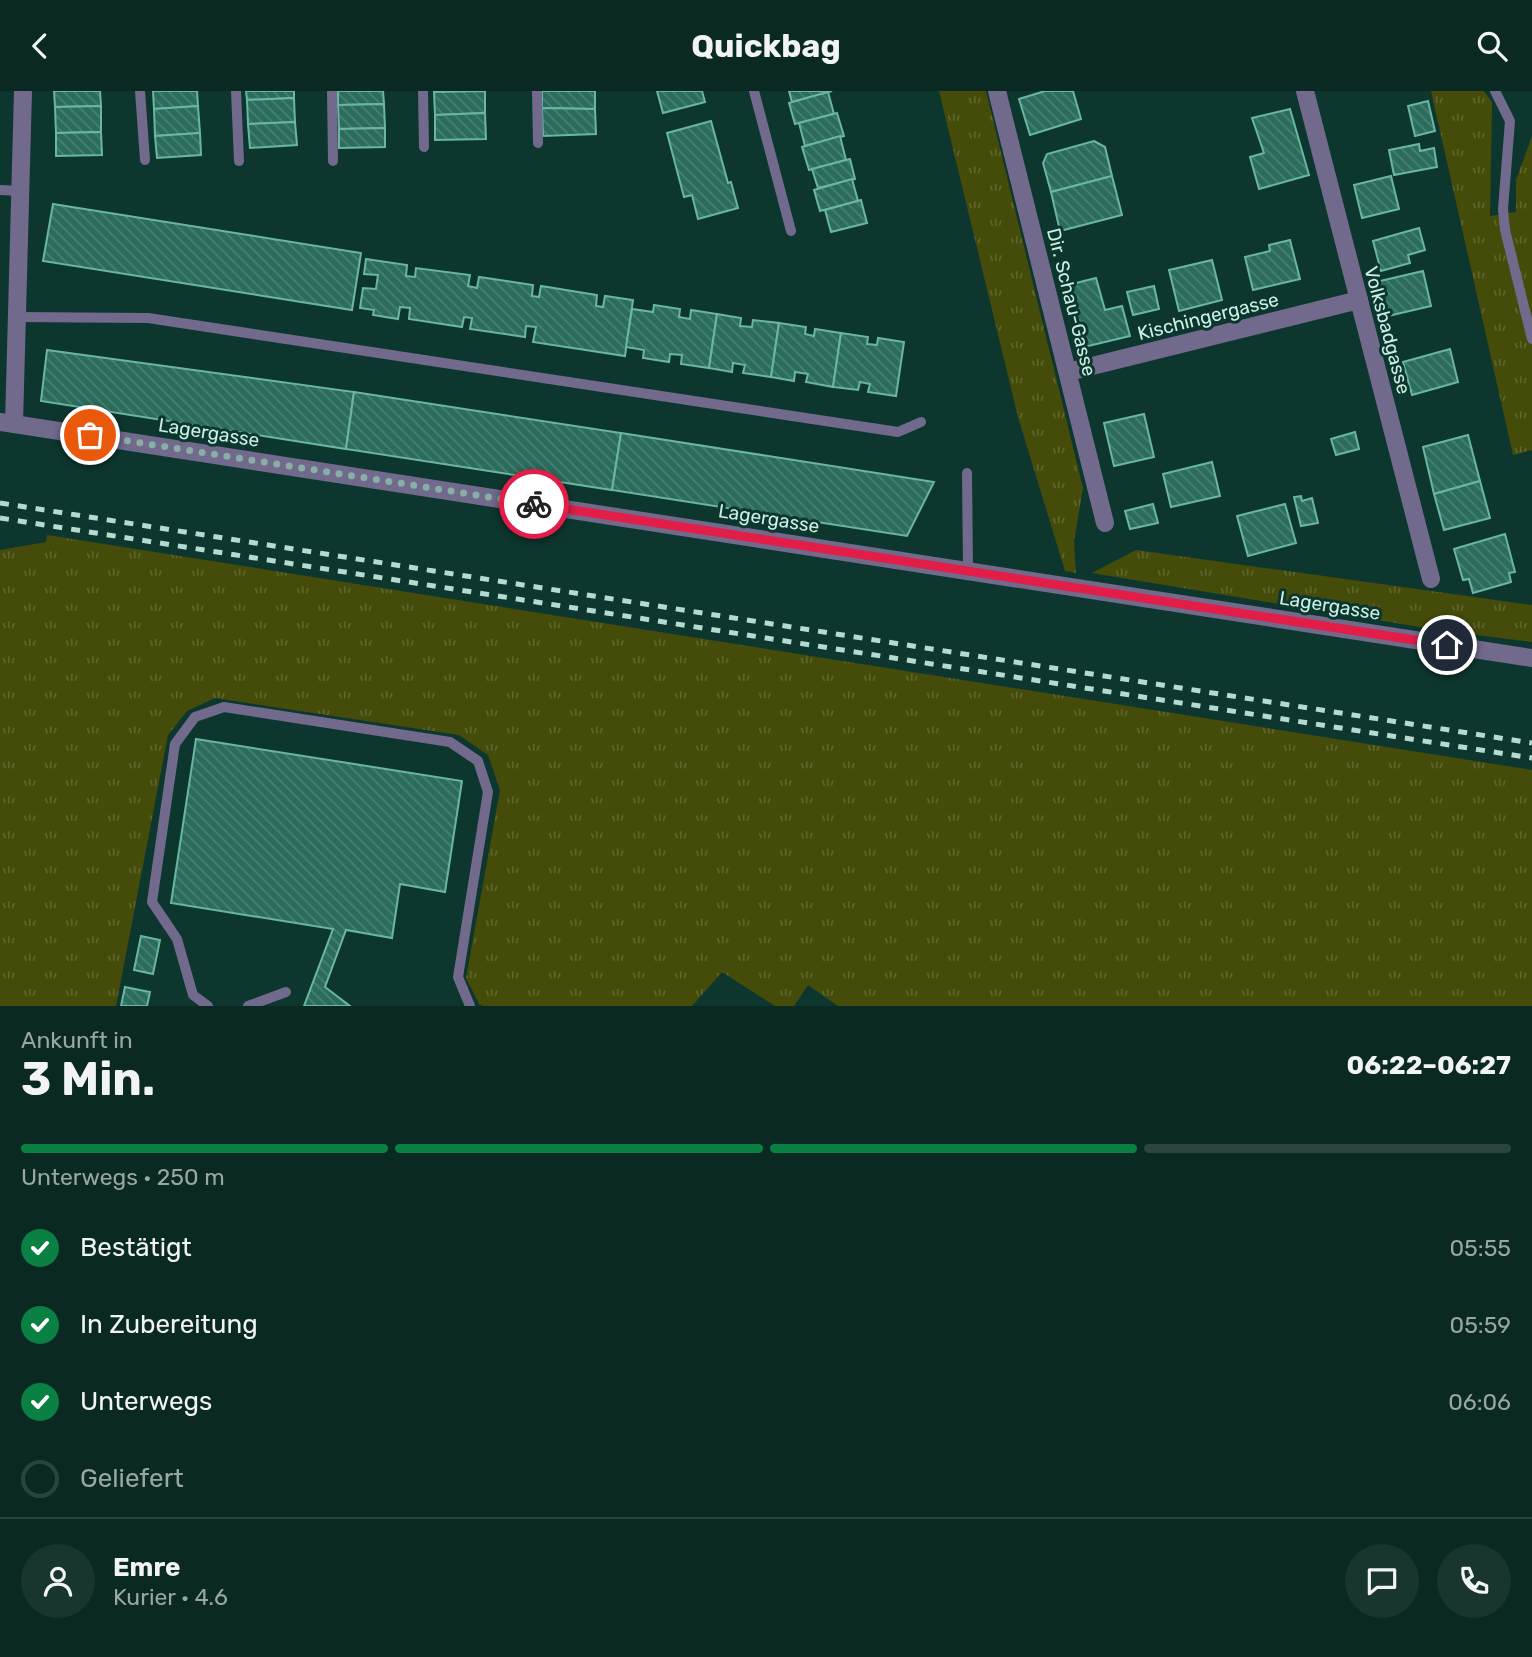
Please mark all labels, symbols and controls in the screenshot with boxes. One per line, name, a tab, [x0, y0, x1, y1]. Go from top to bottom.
icon: back	[21, 27, 59, 65]
text: Quickbag	[691, 27, 841, 65]
icon: search	[1473, 27, 1511, 65]
street label: Dir. Schau-Gasse	[1042, 226, 1101, 379]
street label: Volksbadgasse	[1359, 264, 1416, 396]
street label: Kischingergasse	[1135, 288, 1281, 345]
pin	[60, 405, 120, 465]
street label: Lagergasse	[157, 413, 261, 452]
icon: bag	[71, 416, 109, 454]
courier	[499, 469, 569, 539]
icon: bike	[515, 485, 553, 523]
street label: Lagergasse	[717, 499, 821, 538]
street label: Lagergasse	[1278, 586, 1382, 625]
pin	[1417, 615, 1477, 675]
icon: home	[1428, 626, 1466, 664]
text: Ankunft in	[21, 1026, 133, 1054]
text: 06:22–06:27	[1347, 1050, 1511, 1081]
text: 3 Min.	[21, 1052, 155, 1107]
text: Unterwegs · 250 m	[21, 1163, 225, 1191]
icon: check	[21, 1229, 59, 1267]
text: Bestätigt	[80, 1232, 192, 1263]
text: 05:55	[1450, 1234, 1511, 1262]
icon: check	[21, 1306, 59, 1344]
text: In Zubereitung	[80, 1309, 258, 1340]
text: 05:59	[1450, 1311, 1511, 1339]
icon: check	[21, 1383, 59, 1421]
text: Unterwegs	[80, 1386, 212, 1417]
text: 06:06	[1448, 1388, 1511, 1416]
text: Geliefert	[80, 1463, 184, 1494]
button: person	[21, 1544, 95, 1618]
button: chat	[1345, 1544, 1419, 1618]
button: phone	[1437, 1544, 1511, 1618]
text: Emre	[113, 1552, 181, 1583]
text: Kurier · 4.6	[113, 1583, 228, 1611]

